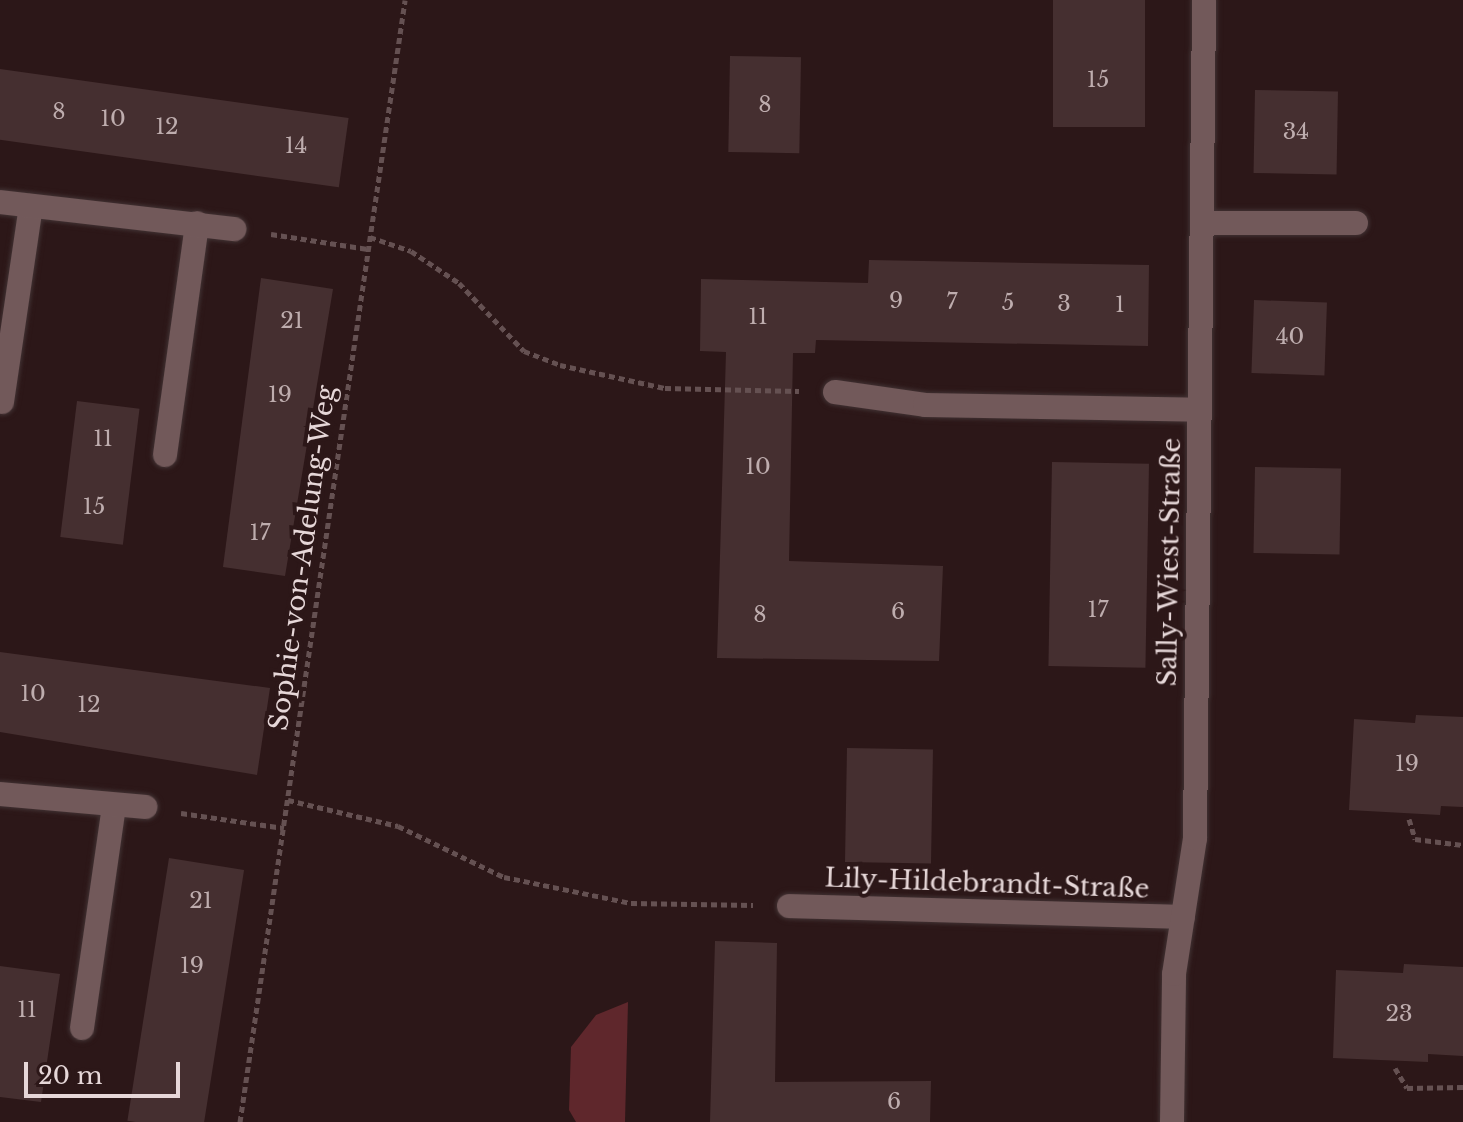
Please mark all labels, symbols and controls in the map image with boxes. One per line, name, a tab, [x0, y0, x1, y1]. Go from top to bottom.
house number: 15	[1087, 67, 1109, 93]
house number: 8	[758, 92, 772, 118]
house number: 8	[52, 99, 66, 125]
house number: 10	[100, 106, 126, 132]
house number: 12	[155, 114, 179, 140]
house number: 34	[1283, 119, 1309, 145]
house number: 14	[285, 133, 307, 159]
house number: 9	[889, 288, 903, 314]
house number: 7	[946, 289, 958, 315]
house number: 5	[1002, 290, 1014, 316]
house number: 3	[1057, 291, 1071, 317]
house number: 1	[1115, 292, 1125, 318]
house number: 11	[748, 304, 768, 330]
house number: 21	[280, 308, 304, 334]
house number: 40	[1276, 324, 1304, 350]
house number: 19	[268, 382, 292, 408]
street label: Sophie-von-Adelung-Weg	[263, 384, 343, 732]
house number: 11	[93, 426, 113, 452]
street label: Sally-Wiest-Straße	[1152, 437, 1188, 687]
house number: 10	[745, 454, 771, 480]
house number: 15	[83, 494, 105, 520]
house number: 17	[250, 520, 270, 546]
house number: 17	[1088, 597, 1108, 623]
house number: 6	[891, 599, 905, 625]
house number: 8	[753, 602, 767, 628]
house number: 10	[20, 681, 46, 707]
house number: 12	[77, 692, 101, 718]
house number: 19	[1395, 751, 1419, 777]
street label: Lily-Hildebrandt-Straße	[824, 863, 1150, 905]
house number: 21	[189, 888, 213, 914]
house number: 19	[180, 953, 204, 979]
house number: 11	[17, 997, 37, 1023]
house number: 23	[1385, 1001, 1413, 1027]
scale bar	[28, 1046, 184, 1096]
text: 20 m	[38, 1061, 103, 1090]
house number: 6	[887, 1089, 901, 1115]

